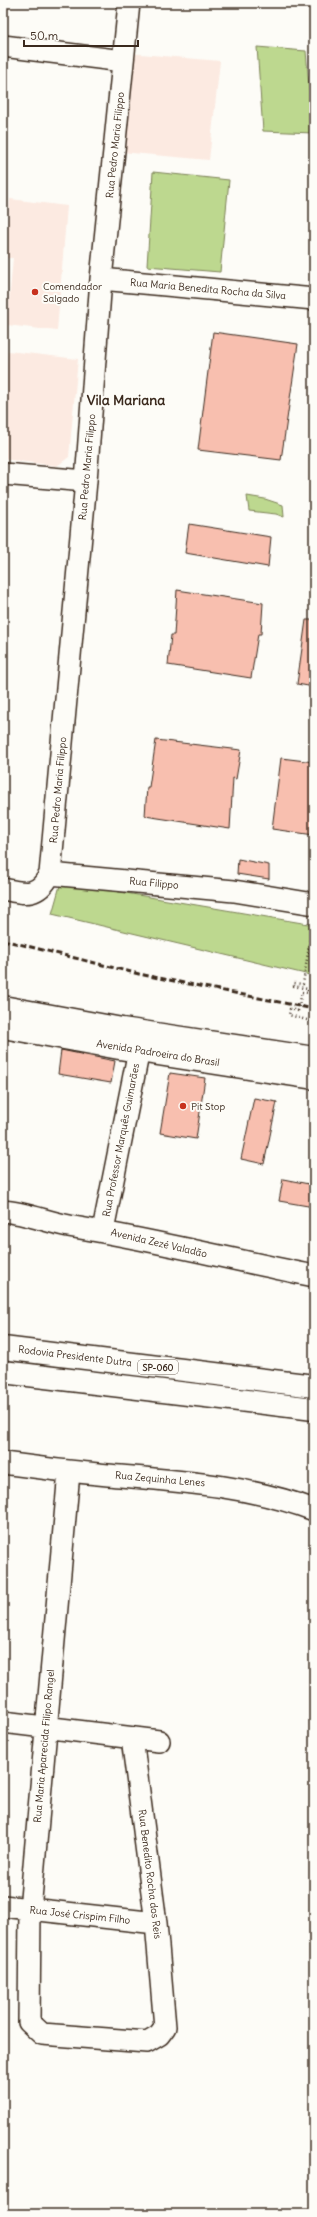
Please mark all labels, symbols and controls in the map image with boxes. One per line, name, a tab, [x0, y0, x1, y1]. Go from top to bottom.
scale bar	[24, 22, 138, 48]
text: 50 m	[30, 28, 59, 43]
street label: Rua Pedro Maria Filippo	[103, 91, 127, 199]
street label: Rua Maria Benedita Rocha da Silva	[130, 276, 287, 302]
place label: Comendador Salgado	[43, 280, 102, 305]
marker: Comendador Salgado	[30, 287, 40, 297]
district label: Vila Mariana	[87, 391, 165, 409]
street label: Rua Pedro Maria Filippo	[76, 413, 98, 521]
street label: Rua Pedro Maria Filippo	[47, 736, 69, 844]
street label: Rua Filippo	[129, 874, 180, 892]
street label: Avenida Padroeira do Brasil	[96, 1037, 220, 1069]
street label: Rua Professor Marquês Guimarães	[100, 1062, 142, 1218]
place label: Pit Stop	[191, 1100, 225, 1113]
marker: Pit Stop	[178, 1101, 188, 1111]
street label: Avenida Zezé Valadão	[110, 1226, 209, 1260]
street label: Rodovia Presidente Dutra	[17, 1343, 133, 1369]
road number: SP-060	[138, 1360, 178, 1374]
street label: Rua Zequinha Lenes	[114, 1469, 206, 1489]
street label: Rua Maria Aparecida Filipo Rangel	[31, 1669, 57, 1823]
street label: Rua Benedito Rocha dos Reis	[136, 1808, 164, 1940]
street label: Rua José Crispim Filho	[29, 1903, 131, 1927]

